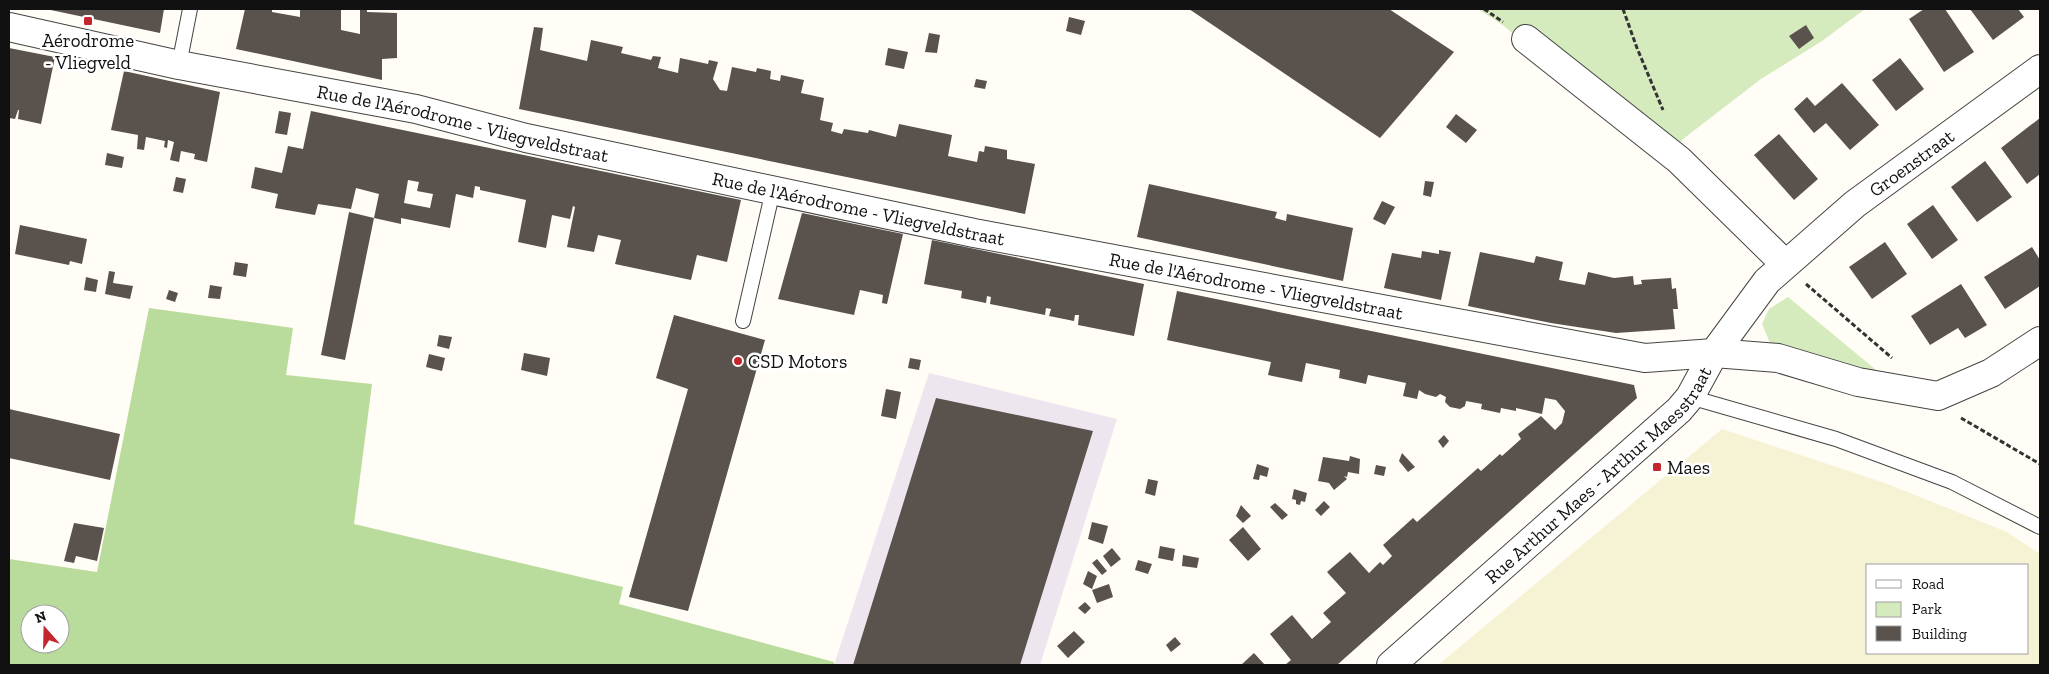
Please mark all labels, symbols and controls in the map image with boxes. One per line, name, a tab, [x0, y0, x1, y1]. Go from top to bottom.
marker: Aérodrome - Vliegveld	[82, 15, 94, 27]
place label: Aérodrome - Vliegveld	[42, 29, 134, 74]
street label: Rue de l'Aérodrome - Vliegveldstraat	[315, 79, 611, 167]
street label: Groenstraat	[1864, 124, 1958, 201]
street label: Rue de l'Aérodrome - Vliegveldstraat	[710, 166, 1007, 250]
street label: Rue de l'Aérodrome - Vliegveldstraat	[1107, 247, 1405, 324]
place label: CSD Motors	[748, 350, 847, 373]
marker: CSD Motors	[732, 355, 744, 367]
street label: Rue Arthur Maes - Arthur Maesstraat	[1480, 362, 1716, 588]
place label: Maes	[1667, 456, 1710, 479]
marker: Maes	[1651, 461, 1663, 473]
legend	[1866, 564, 2029, 654]
text: Road	[1912, 575, 1945, 593]
text: Park	[1912, 600, 1942, 618]
north arrow	[20, 604, 70, 654]
text: N	[33, 607, 49, 627]
text: Building	[1912, 625, 1967, 643]

